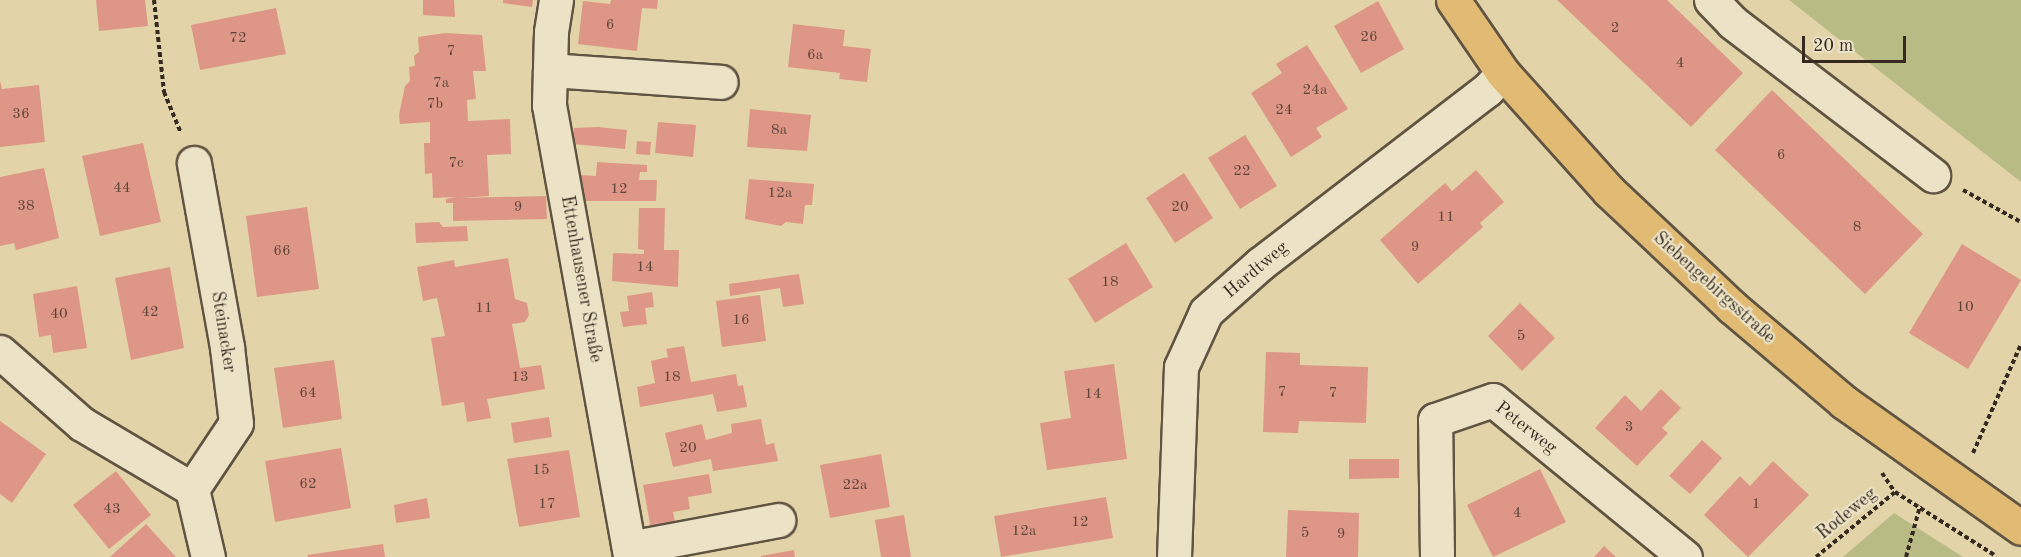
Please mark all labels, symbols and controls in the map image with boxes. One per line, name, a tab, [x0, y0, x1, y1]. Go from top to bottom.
house number: 6	[606, 17, 614, 35]
house number: 2	[1611, 20, 1619, 38]
scale bar	[1805, 24, 1908, 62]
house number: 26	[1360, 29, 1378, 47]
house number: 72	[229, 30, 247, 48]
text: 20 m	[1813, 37, 1853, 55]
house number: 7	[447, 43, 455, 61]
house number: 6a	[807, 47, 823, 65]
house number: 4	[1676, 55, 1684, 73]
house number: 7a	[433, 75, 449, 93]
house number: 24a	[1303, 82, 1327, 100]
house number: 7b	[427, 96, 443, 114]
house number: 24	[1275, 102, 1293, 120]
house number: 36	[12, 106, 30, 124]
house number: 8a	[771, 122, 787, 140]
house number: 6	[1777, 147, 1785, 165]
house number: 7c	[448, 155, 464, 173]
house number: 22	[1233, 163, 1251, 181]
house number: 44	[113, 180, 131, 198]
house number: 12	[610, 181, 628, 199]
house number: 12a	[768, 185, 792, 203]
street label: Ettenhausener Straße	[556, 194, 606, 364]
house number: 38	[17, 198, 35, 216]
house number: 9	[514, 199, 522, 217]
house number: 20	[1171, 199, 1189, 217]
house number: 11	[1437, 209, 1455, 227]
house number: 8	[1853, 219, 1861, 237]
street label: Siebengebirgsstraße	[1649, 228, 1779, 348]
street label: Hardtweg	[1219, 237, 1293, 303]
house number: 9	[1411, 239, 1419, 257]
house number: 66	[273, 243, 291, 261]
house number: 14	[636, 259, 654, 277]
house number: 18	[1101, 274, 1119, 292]
street label: Steinacker	[206, 290, 240, 374]
house number: 10	[1956, 299, 1974, 317]
house number: 11	[475, 300, 493, 318]
house number: 42	[141, 304, 159, 322]
house number: 40	[50, 306, 68, 324]
house number: 16	[732, 312, 750, 330]
house number: 5	[1517, 328, 1525, 346]
house number: 13	[511, 369, 529, 387]
house number: 18	[663, 369, 681, 387]
house number: 7	[1278, 384, 1286, 402]
house number: 64	[299, 385, 317, 403]
house number: 7	[1329, 385, 1337, 403]
house number: 14	[1084, 386, 1102, 404]
street label: Peterweg	[1491, 397, 1561, 459]
house number: 3	[1625, 419, 1633, 437]
house number: 20	[679, 440, 697, 458]
house number: 15	[532, 462, 550, 480]
house number: 62	[299, 476, 317, 494]
house number: 22a	[843, 477, 867, 495]
street label: Rodeweg	[1813, 483, 1881, 545]
house number: 17	[538, 496, 556, 514]
house number: 1	[1752, 496, 1760, 514]
house number: 43	[103, 501, 121, 519]
house number: 4	[1513, 505, 1521, 523]
house number: 12	[1071, 514, 1089, 532]
house number: 12a	[1012, 523, 1036, 541]
house number: 5	[1301, 525, 1309, 543]
house number: 9	[1337, 526, 1345, 544]

